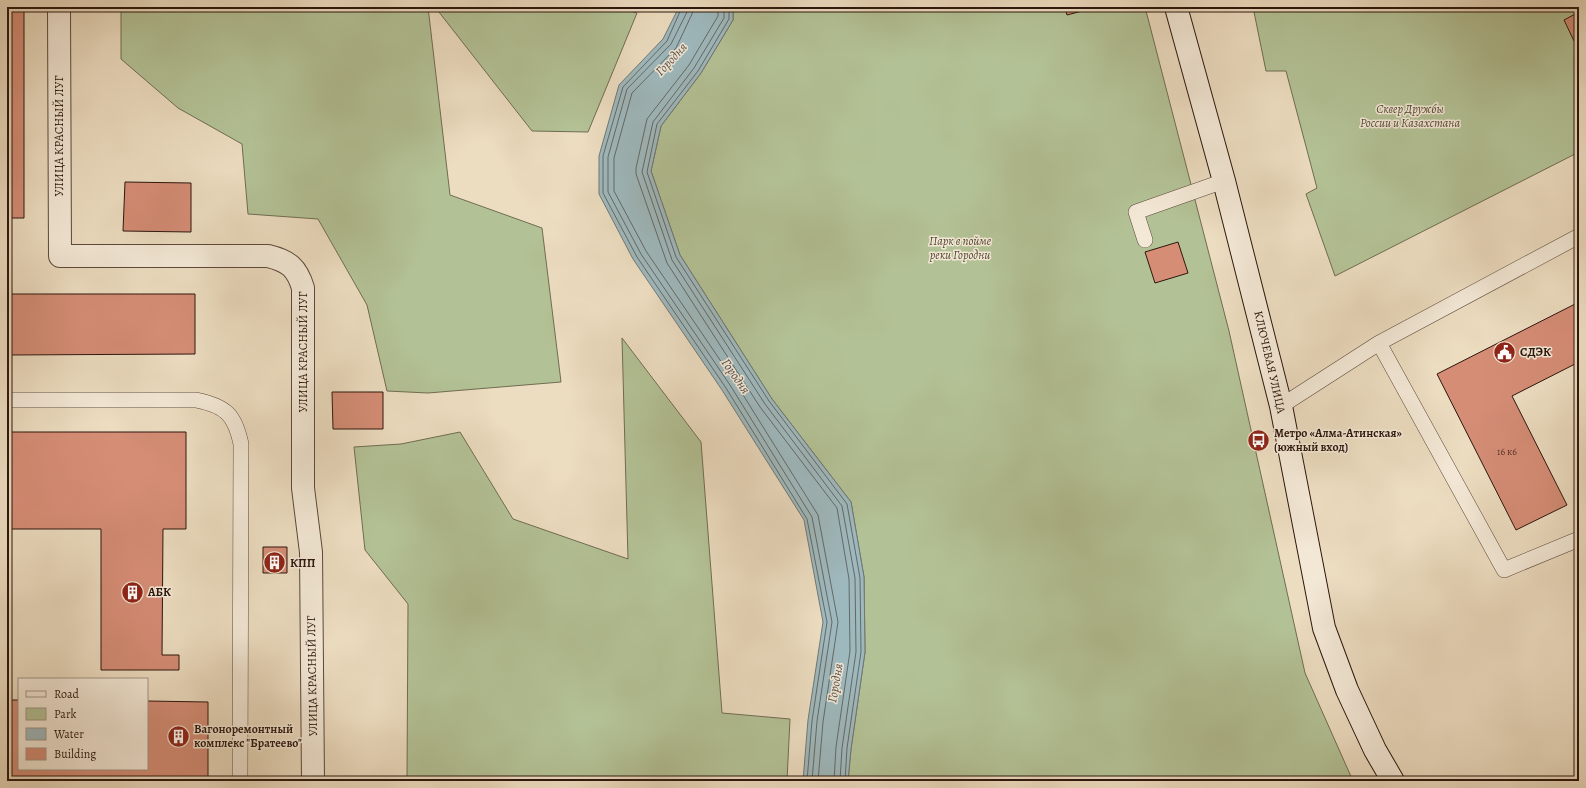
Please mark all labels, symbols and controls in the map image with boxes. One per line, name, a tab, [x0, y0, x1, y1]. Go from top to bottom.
water label: Городня	[651, 39, 691, 79]
street label: УЛИЦА КРАСНЫЙ ЛУГ	[51, 76, 67, 196]
park label: Сквер Дружбы России и Казахстана	[1360, 101, 1460, 131]
park label: Парк в пойме реки Городни	[929, 233, 992, 263]
street label: УЛИЦА КРАСНЫЙ ЛУГ	[295, 292, 311, 412]
street label: КЛЮЧЕВАЯ УЛИЦА	[1250, 309, 1290, 416]
public building icon: СДЭК	[1492, 339, 1518, 365]
place label: СДЭК	[1520, 344, 1551, 360]
water label: Городня	[718, 355, 754, 397]
place label: Метро «Алма-Атинская» (южный вход)	[1274, 425, 1402, 455]
bus stop icon: Метро «Алма-Атинская» (южный вход)	[1246, 427, 1272, 453]
house number: 16 к6	[1497, 445, 1517, 458]
building icon: КПП	[262, 550, 288, 576]
place label: КПП	[290, 555, 316, 571]
building icon: АБК	[119, 579, 145, 605]
place label: АБК	[147, 584, 171, 600]
street label: УЛИЦА КРАСНЫЙ ЛУГ	[303, 615, 321, 737]
water label: Городня	[823, 662, 847, 704]
legend	[18, 678, 148, 770]
text: Road	[54, 686, 80, 702]
text: Park	[54, 706, 77, 722]
place label: Вагоноремонтный комплекс "Братеево"	[194, 721, 302, 751]
building icon: Вагоноремонтный комплекс "Братеево"	[165, 723, 191, 749]
text: Water	[53, 726, 84, 742]
text: Building	[54, 746, 96, 762]

